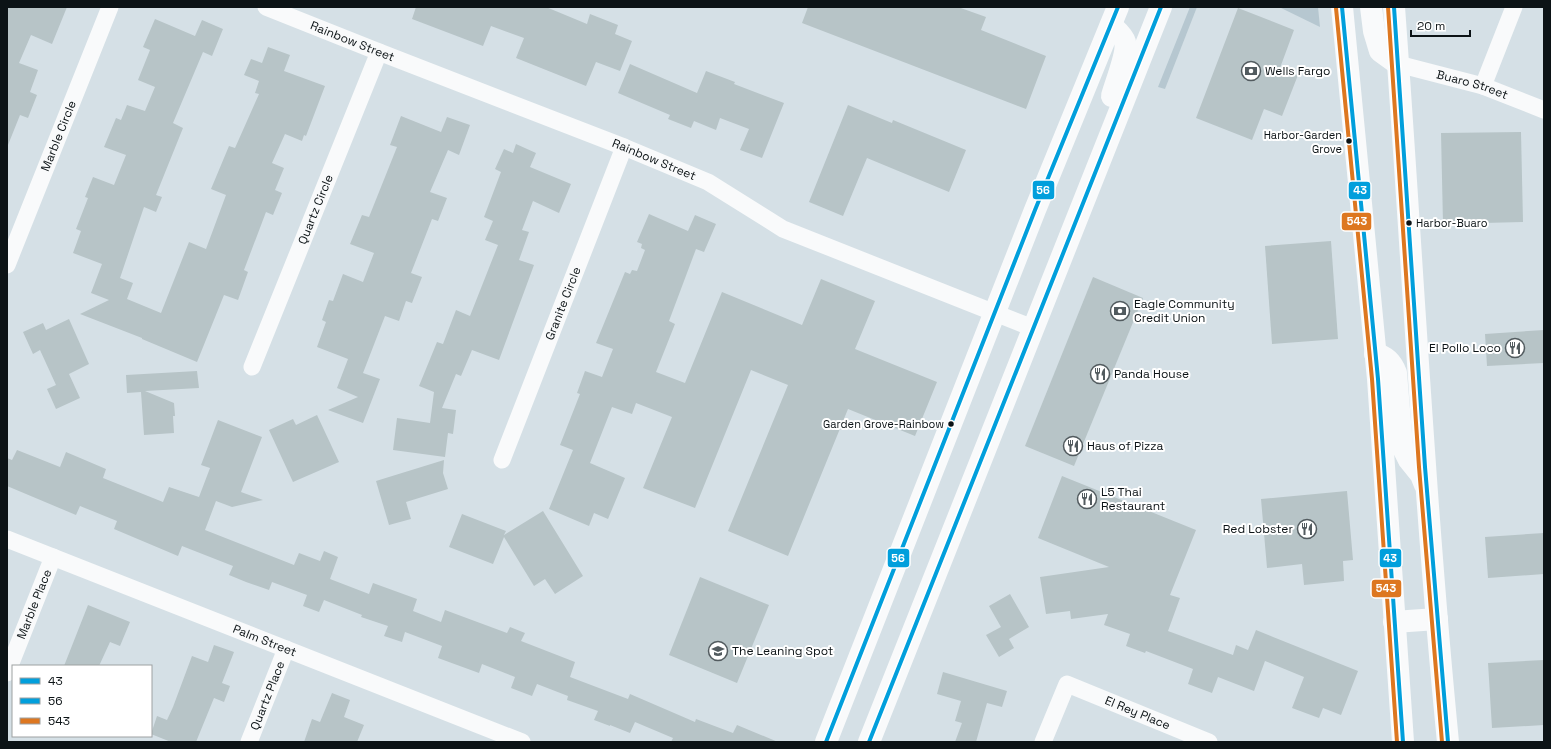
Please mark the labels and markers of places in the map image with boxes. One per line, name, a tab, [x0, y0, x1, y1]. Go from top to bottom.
bank icon: Wells Fargo	[1240, 60, 1262, 82]
place label: Wells Fargo	[1265, 63, 1330, 79]
place label: Harbor-Garden Grove	[1264, 128, 1342, 156]
marker: Harbor-Garden Grove	[1344, 136, 1354, 146]
place label: Harbor-Buaro	[1416, 216, 1488, 230]
marker: Harbor-Buaro	[1404, 218, 1414, 228]
place label: Eagle Community Credit Union	[1134, 296, 1235, 326]
bank icon: Eagle Community Credit Union	[1109, 300, 1131, 322]
restaurant icon: El Pollo Loco	[1504, 337, 1526, 359]
place label: El Pollo Loco	[1429, 340, 1501, 356]
restaurant icon: Panda House	[1089, 363, 1111, 385]
place label: Panda House	[1114, 366, 1189, 382]
place label: Garden Grove-Rainbow	[823, 417, 944, 431]
marker: Garden Grove-Rainbow	[946, 419, 956, 429]
restaurant icon: Haus of Pizza	[1062, 435, 1084, 457]
place label: Haus of Pizza	[1087, 438, 1164, 454]
place label: L5 Thai Restaurant	[1101, 484, 1165, 514]
restaurant icon: L5 Thai Restaurant	[1076, 488, 1098, 510]
restaurant icon: Red Lobster	[1296, 518, 1318, 540]
place label: Red Lobster	[1223, 521, 1293, 537]
school or university icon: The Leaning Spot	[707, 640, 729, 662]
place label: The Leaning Spot	[732, 643, 833, 659]

